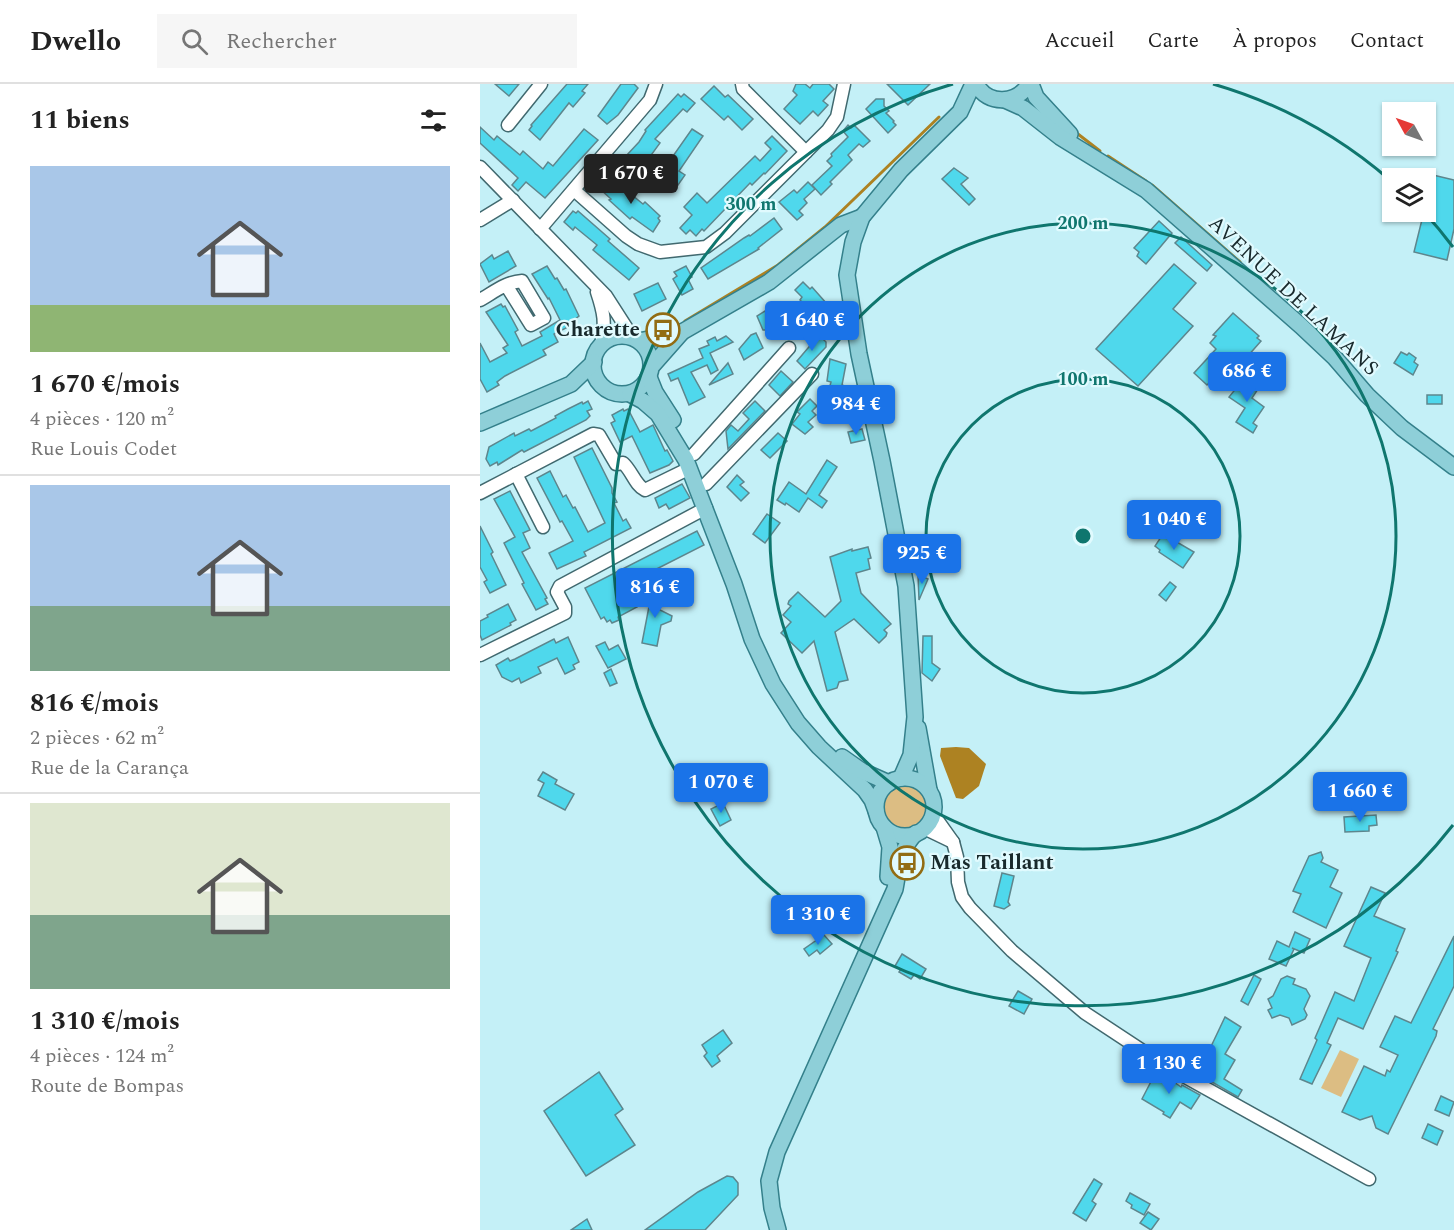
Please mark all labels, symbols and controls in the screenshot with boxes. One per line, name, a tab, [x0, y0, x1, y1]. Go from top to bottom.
search box	[157, 14, 577, 68]
text: Dwello	[30, 20, 121, 63]
icon: search	[178, 25, 211, 58]
text: Rechercher	[226, 25, 337, 58]
text: Accueil	[1044, 25, 1115, 57]
text: Carte	[1148, 25, 1199, 57]
text: À propos	[1232, 25, 1317, 57]
text: Contact	[1350, 25, 1424, 57]
text: 11 biens	[30, 100, 130, 140]
north arrow	[1382, 102, 1436, 156]
map controls	[1382, 102, 1436, 222]
icon: filters	[417, 104, 450, 137]
pin: 1 670 €	[576, 154, 686, 205]
text: 1 670 €	[598, 158, 664, 188]
button: layers	[1382, 168, 1436, 222]
text: 300 m	[725, 191, 777, 218]
icon: home	[186, 205, 294, 313]
street label: AVENUE DE LAMANS	[1200, 208, 1386, 384]
text: 200 m	[1057, 210, 1109, 237]
pin: 1 640 €	[757, 301, 867, 352]
text: 1 640 €	[779, 305, 845, 335]
bus stop icon: Charette	[645, 312, 681, 348]
place label: Charette	[555, 314, 640, 346]
pin: 686 €	[1205, 352, 1289, 403]
text: 686 €	[1222, 356, 1272, 386]
text: 1 670 €/mois	[30, 364, 180, 404]
text: 100 m	[1057, 366, 1109, 393]
pin: 984 €	[814, 385, 898, 436]
text: 984 €	[831, 389, 881, 419]
text: 4 pièces · 120 m²	[30, 404, 174, 434]
text: Rue Louis Codet	[30, 434, 177, 464]
pin: 1 040 €	[1119, 500, 1229, 551]
text: 1 040 €	[1141, 504, 1207, 534]
icon: home	[186, 524, 294, 632]
centre of rings	[1073, 526, 1093, 546]
pin: 925 €	[880, 534, 964, 585]
text: 925 €	[897, 538, 947, 568]
pin: 816 €	[613, 568, 697, 619]
text: 816 €	[630, 572, 680, 602]
text: 816 €/mois	[30, 683, 159, 723]
text: 2 pièces · 62 m²	[30, 723, 164, 753]
text: Rue de la Carança	[30, 753, 189, 783]
pin: 1 070 €	[666, 763, 776, 814]
text: 1 070 €	[688, 767, 754, 797]
pin: 1 660 €	[1305, 772, 1415, 823]
text: 1 660 €	[1327, 776, 1393, 806]
icon: home	[186, 842, 294, 950]
bus stop icon: Mas Taillant	[889, 845, 925, 881]
place label: Mas Taillant	[930, 847, 1054, 879]
pin: 1 310 €	[763, 895, 873, 946]
text: 1 310 €	[785, 899, 851, 929]
text: 1 310 €/mois	[30, 1001, 180, 1041]
text: 4 pièces · 124 m²	[30, 1041, 174, 1071]
pin: 1 130 €	[1114, 1044, 1224, 1095]
text: 1 130 €	[1136, 1048, 1202, 1078]
text: Route de Bompas	[30, 1071, 184, 1101]

